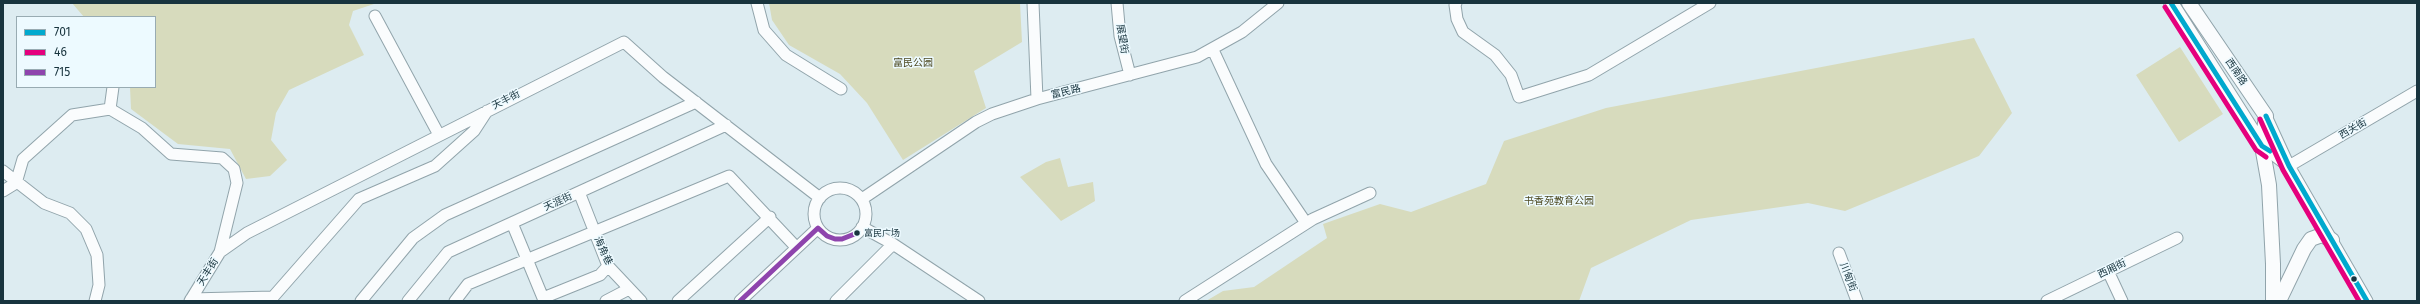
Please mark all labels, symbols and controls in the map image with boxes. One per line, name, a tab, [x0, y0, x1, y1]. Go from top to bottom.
legend	[16, 16, 156, 88]
street label: 展望街	[1113, 23, 1131, 55]
text: 701	[54, 25, 71, 39]
text: 46	[54, 45, 67, 59]
street label: 西南路	[2223, 56, 2249, 88]
park label: 富民公园	[893, 57, 933, 69]
text: 715	[54, 65, 70, 79]
street label: 富民路	[1050, 83, 1082, 101]
street label: 天丰街	[490, 88, 522, 112]
street label: 西关街	[2337, 116, 2369, 142]
street label: 天涯街	[542, 190, 574, 214]
park label: 书香苑教育公园	[1524, 195, 1594, 207]
marker: 富民广场	[852, 228, 862, 238]
place label: 富民广场	[864, 228, 900, 238]
street label: 海角巷	[591, 235, 615, 267]
street label: 天丰街	[195, 256, 221, 288]
street label: 西厢街	[2096, 257, 2128, 281]
street label: 川甸街	[1837, 261, 1859, 293]
unlabelled marker	[2349, 274, 2359, 284]

